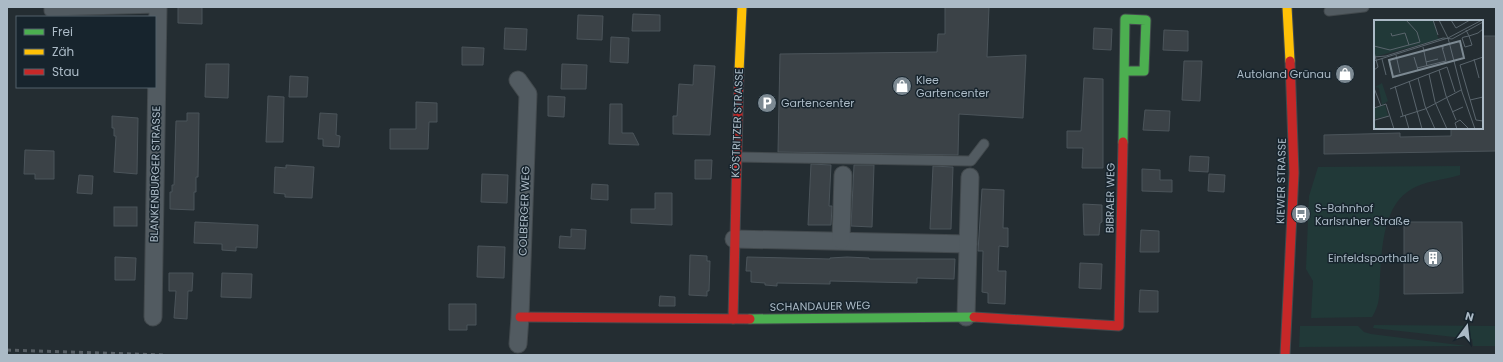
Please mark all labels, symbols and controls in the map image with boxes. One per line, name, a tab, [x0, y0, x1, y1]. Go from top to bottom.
legend	[16, 16, 156, 88]
inset map	[1374, 20, 1483, 129]
text: Frei	[52, 23, 73, 40]
text: Zäh	[52, 43, 74, 60]
text: Stau	[52, 63, 79, 80]
shop icon: Autoland Grünau	[1334, 63, 1356, 85]
place label: Autoland Grünau	[1237, 66, 1331, 82]
street label: KÖSTRITZER STRASSE	[727, 68, 747, 178]
place label: Klee Gartencenter	[916, 72, 989, 101]
shop icon: Klee Gartencenter	[891, 75, 913, 97]
parking icon: Gartencenter	[756, 92, 778, 114]
place label: Gartencenter	[781, 95, 854, 111]
street label: BLANKENBURGER STRASSE	[146, 106, 164, 242]
street label: KIEWER STRASSE	[1272, 138, 1290, 224]
street label: BIBRAER WEG	[1101, 162, 1119, 233]
street label: COLBERGER WEG	[514, 165, 534, 256]
place label: S-Bahnhof Karlsruher Straße	[1315, 200, 1410, 229]
bus stop icon: S-Bahnhof Karlsruher Straße	[1290, 203, 1312, 225]
building icon: Einfeldsporthalle	[1422, 247, 1444, 269]
place label: Einfeldsporthalle	[1328, 250, 1419, 266]
street label: SCHANDAUER WEG	[770, 297, 871, 315]
north arrow	[1447, 306, 1487, 346]
text: N	[1464, 308, 1476, 325]

